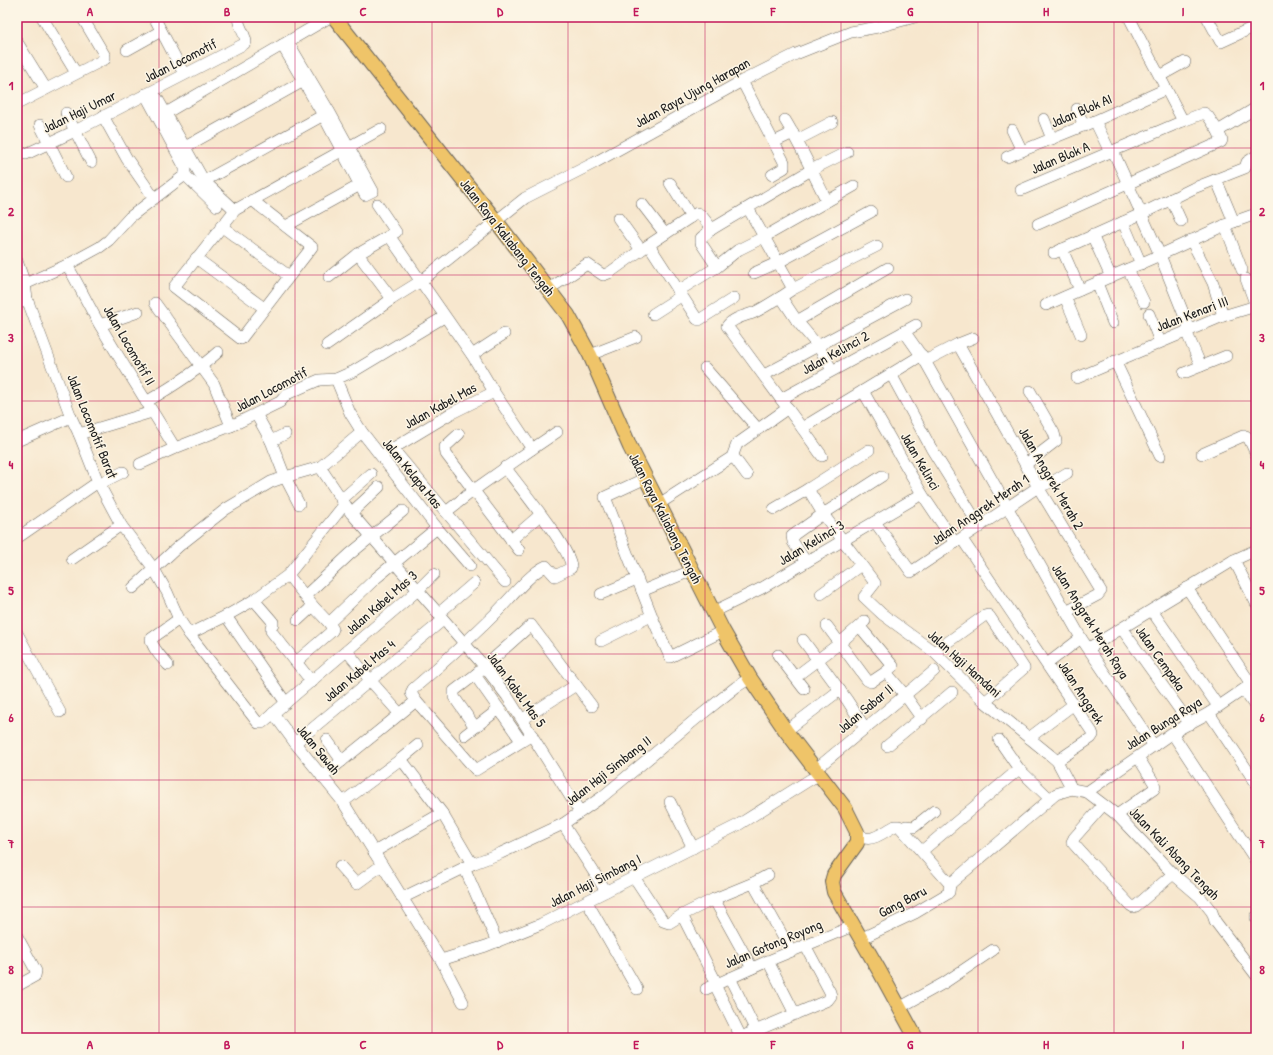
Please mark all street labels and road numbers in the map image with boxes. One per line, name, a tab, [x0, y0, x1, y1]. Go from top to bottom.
street label: Jalan Locomotif	[140, 33, 220, 87]
street label: Jalan Raya Ujung Harapan	[631, 52, 754, 132]
street label: Jalan Haji Umar	[39, 85, 120, 138]
street label: Jalan Blok AI	[1047, 89, 1115, 131]
street label: Jalan Blok A	[1028, 136, 1092, 178]
street label: Jalan Raya Kaliabang Tengah	[455, 174, 560, 300]
street label: Jalan Kenari III	[1153, 291, 1231, 335]
street label: Jalan Locomotif II	[99, 302, 161, 388]
street label: Jalan Kelinci 2	[798, 326, 872, 378]
street label: Jalan Locomotif	[231, 362, 311, 416]
street label: Jalan Locomotif Barat	[63, 371, 123, 481]
street label: Jalan Kabel Mas	[401, 377, 479, 433]
street label: Jalan Anggrek Merah 2	[1014, 423, 1089, 534]
street label: Jalan Kelinci	[897, 429, 945, 493]
street label: Jalan Kelapa Mas	[378, 434, 447, 513]
street label: Jalan Raya Kaliabang Tengah	[624, 449, 707, 587]
street label: Jalan Anggrek Merah 1	[927, 469, 1033, 550]
street label: Jalan Kelinci 3	[775, 515, 847, 569]
street label: Jalan Anggrek Merah Raya	[1047, 560, 1134, 683]
street label: Jalan Kabel Mas 3	[341, 566, 421, 638]
street label: Jalan Cempaka	[1131, 622, 1191, 695]
street label: Jalan Haji Hamdani	[923, 625, 1006, 702]
street label: Jalan Kabel Mas 4	[319, 634, 399, 706]
street label: Jalan Kabel Mas 5	[483, 647, 551, 731]
street label: Jalan Anggrek	[1054, 657, 1110, 728]
street label: Jalan Sabar II	[833, 679, 897, 737]
street label: Jalan Bunga Raya	[1121, 692, 1206, 755]
street label: Jalan Sawah	[293, 720, 345, 778]
street label: Jalan Haji Simbang II	[561, 731, 655, 810]
street label: Jalan Kali Abang Tengah	[1125, 802, 1224, 904]
street label: Jalan Haji Simbang I	[546, 849, 645, 912]
street label: Gang Baru	[875, 880, 930, 922]
street label: Jalan Gotong Royong	[721, 914, 825, 973]

